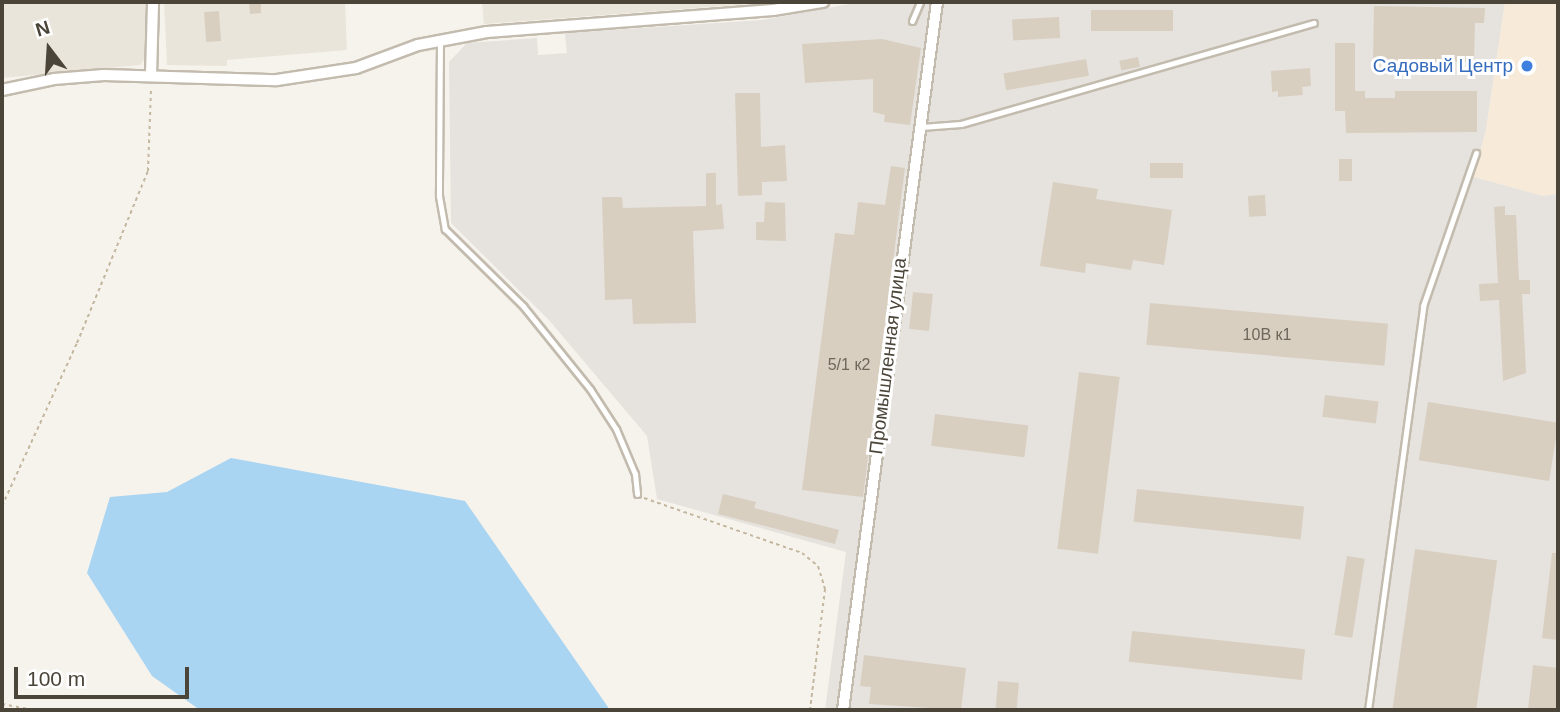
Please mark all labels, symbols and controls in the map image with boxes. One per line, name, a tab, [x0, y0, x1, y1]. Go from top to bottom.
north arrow	[14, 14, 84, 84]
text: N	[33, 16, 52, 40]
place label: Садовый Центр	[1373, 55, 1513, 77]
marker: Садовый Центр	[1519, 58, 1535, 74]
street label: Промышленная улица	[865, 256, 911, 456]
house number: 10В к1	[1243, 325, 1291, 345]
house number: 5/1 к2	[828, 355, 870, 375]
scale bar	[18, 652, 192, 696]
text: 100 m	[27, 667, 85, 690]

